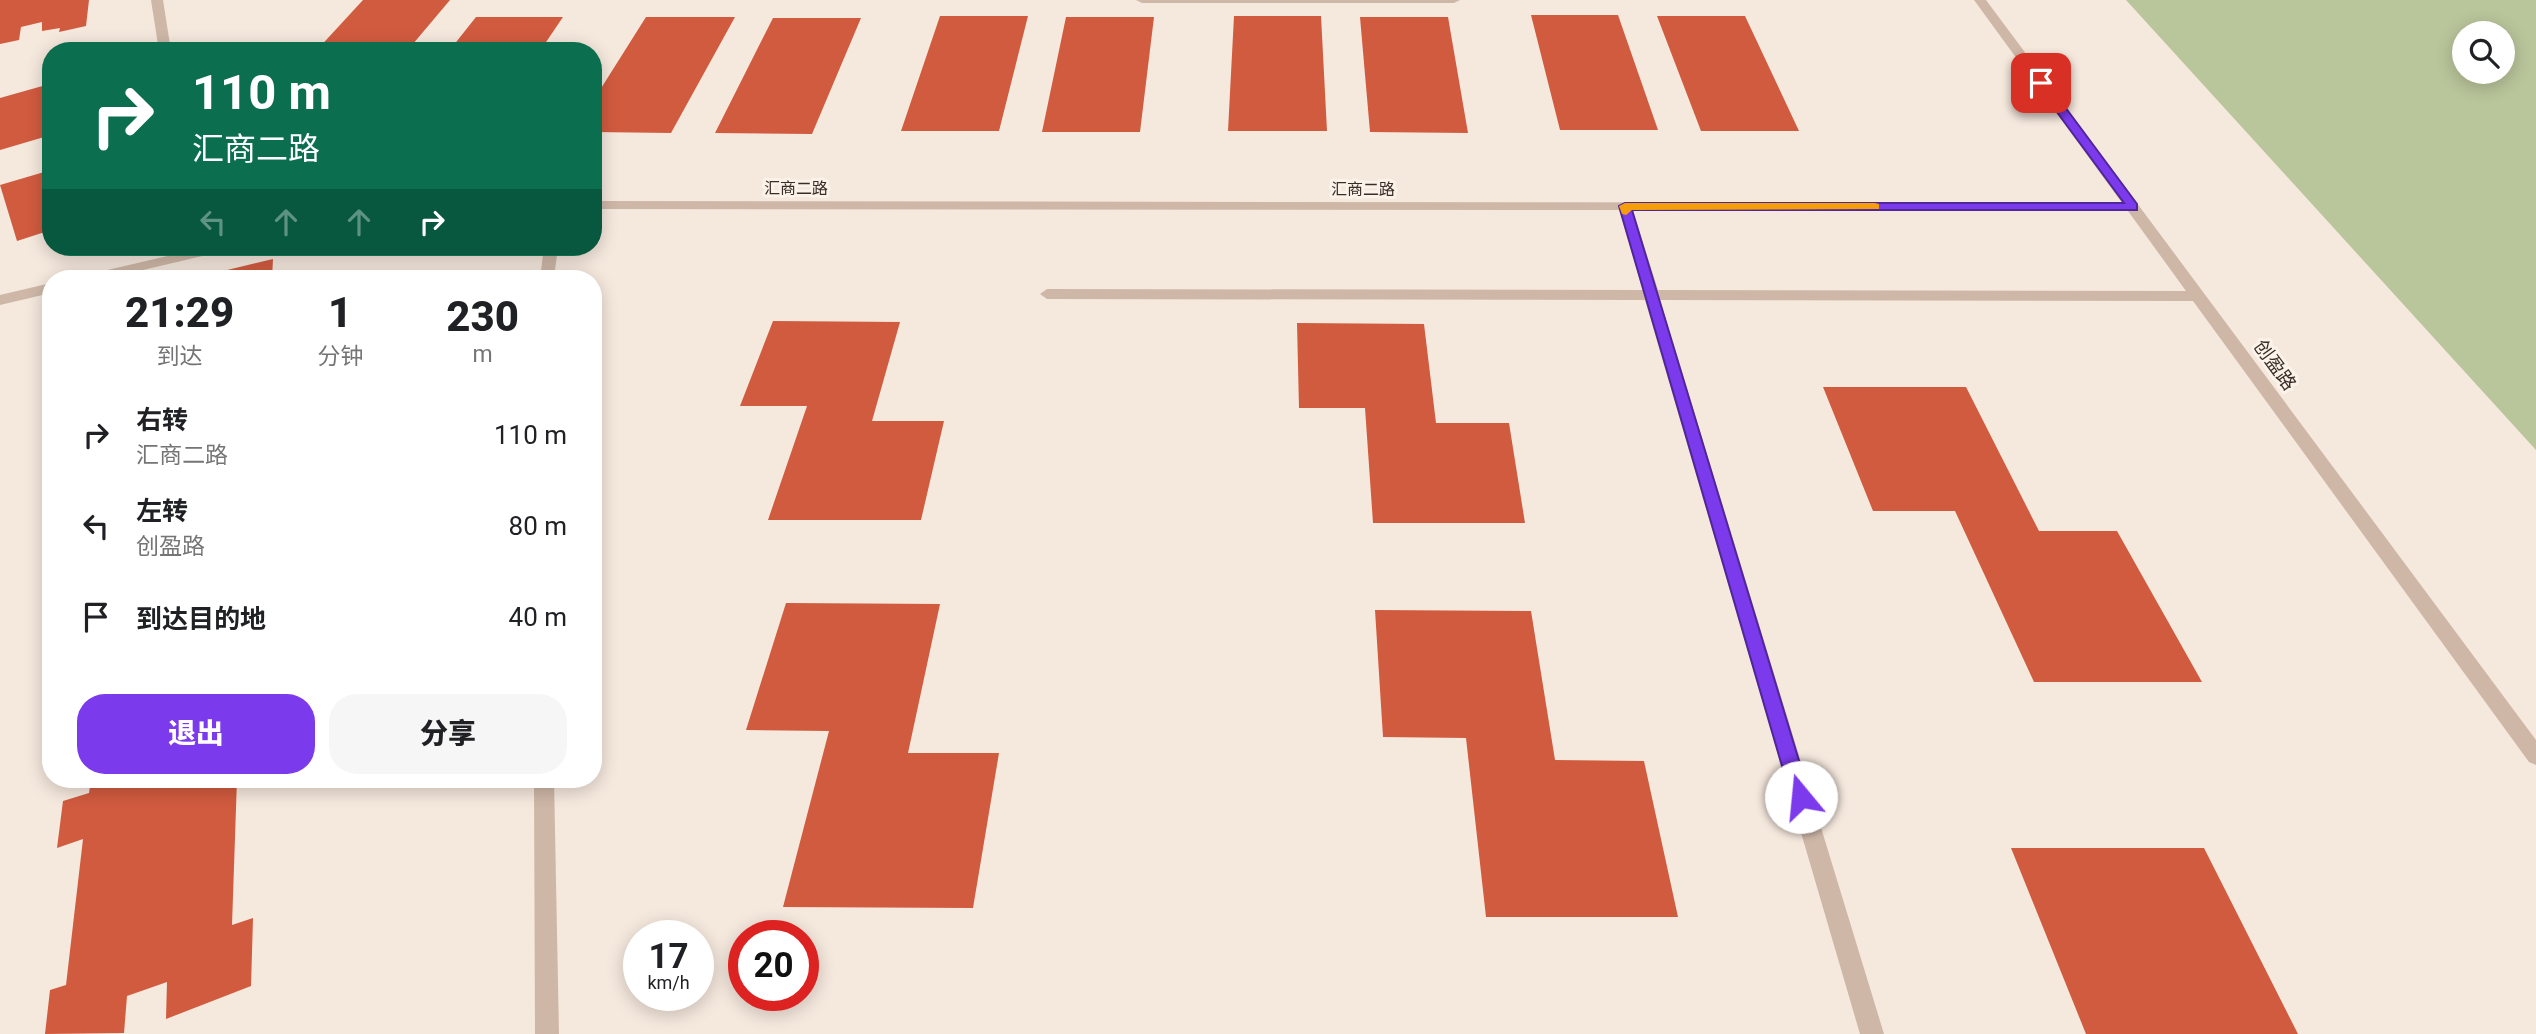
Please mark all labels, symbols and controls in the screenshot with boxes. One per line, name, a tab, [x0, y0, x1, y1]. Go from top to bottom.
map controls	[2452, 21, 2515, 84]
button: search	[2452, 21, 2515, 84]
pin	[2011, 53, 2071, 113]
text: 110 m	[192, 64, 331, 121]
icon: arrive	[2022, 64, 2060, 102]
icon: right	[77, 70, 168, 161]
text: 汇商二路	[192, 130, 320, 168]
street label: 汇商二路	[764, 179, 828, 198]
street label: 汇商二路	[1331, 180, 1395, 199]
icon: left	[194, 203, 232, 241]
icon: ahead	[267, 203, 305, 241]
icon: ahead	[340, 203, 378, 241]
icon: right	[413, 203, 451, 241]
text: 21:29	[125, 288, 234, 337]
text: 1	[328, 288, 352, 337]
text: 230	[446, 292, 519, 341]
street label: 创盈路	[2249, 335, 2301, 395]
text: m	[473, 341, 493, 368]
text: 到达	[157, 343, 203, 370]
text: 分钟	[317, 343, 363, 370]
text: 右转	[136, 405, 188, 435]
icon: right	[77, 416, 115, 454]
text: 110 m	[494, 420, 567, 450]
text: 汇商二路	[136, 442, 228, 469]
text: 左转	[136, 496, 188, 526]
icon: left	[77, 507, 115, 545]
text: 80 m	[509, 511, 567, 541]
text: 创盈路	[136, 533, 205, 560]
icon: arrive	[77, 598, 115, 636]
text: 40 m	[509, 602, 567, 632]
text: 到达目的地	[136, 604, 266, 634]
button: 退出	[77, 694, 315, 774]
button: 分享	[329, 694, 567, 774]
position arrow	[1764, 760, 1838, 834]
speed limit sign: 20	[728, 920, 819, 1011]
text: 17	[648, 936, 689, 977]
text: km/h	[647, 972, 690, 993]

